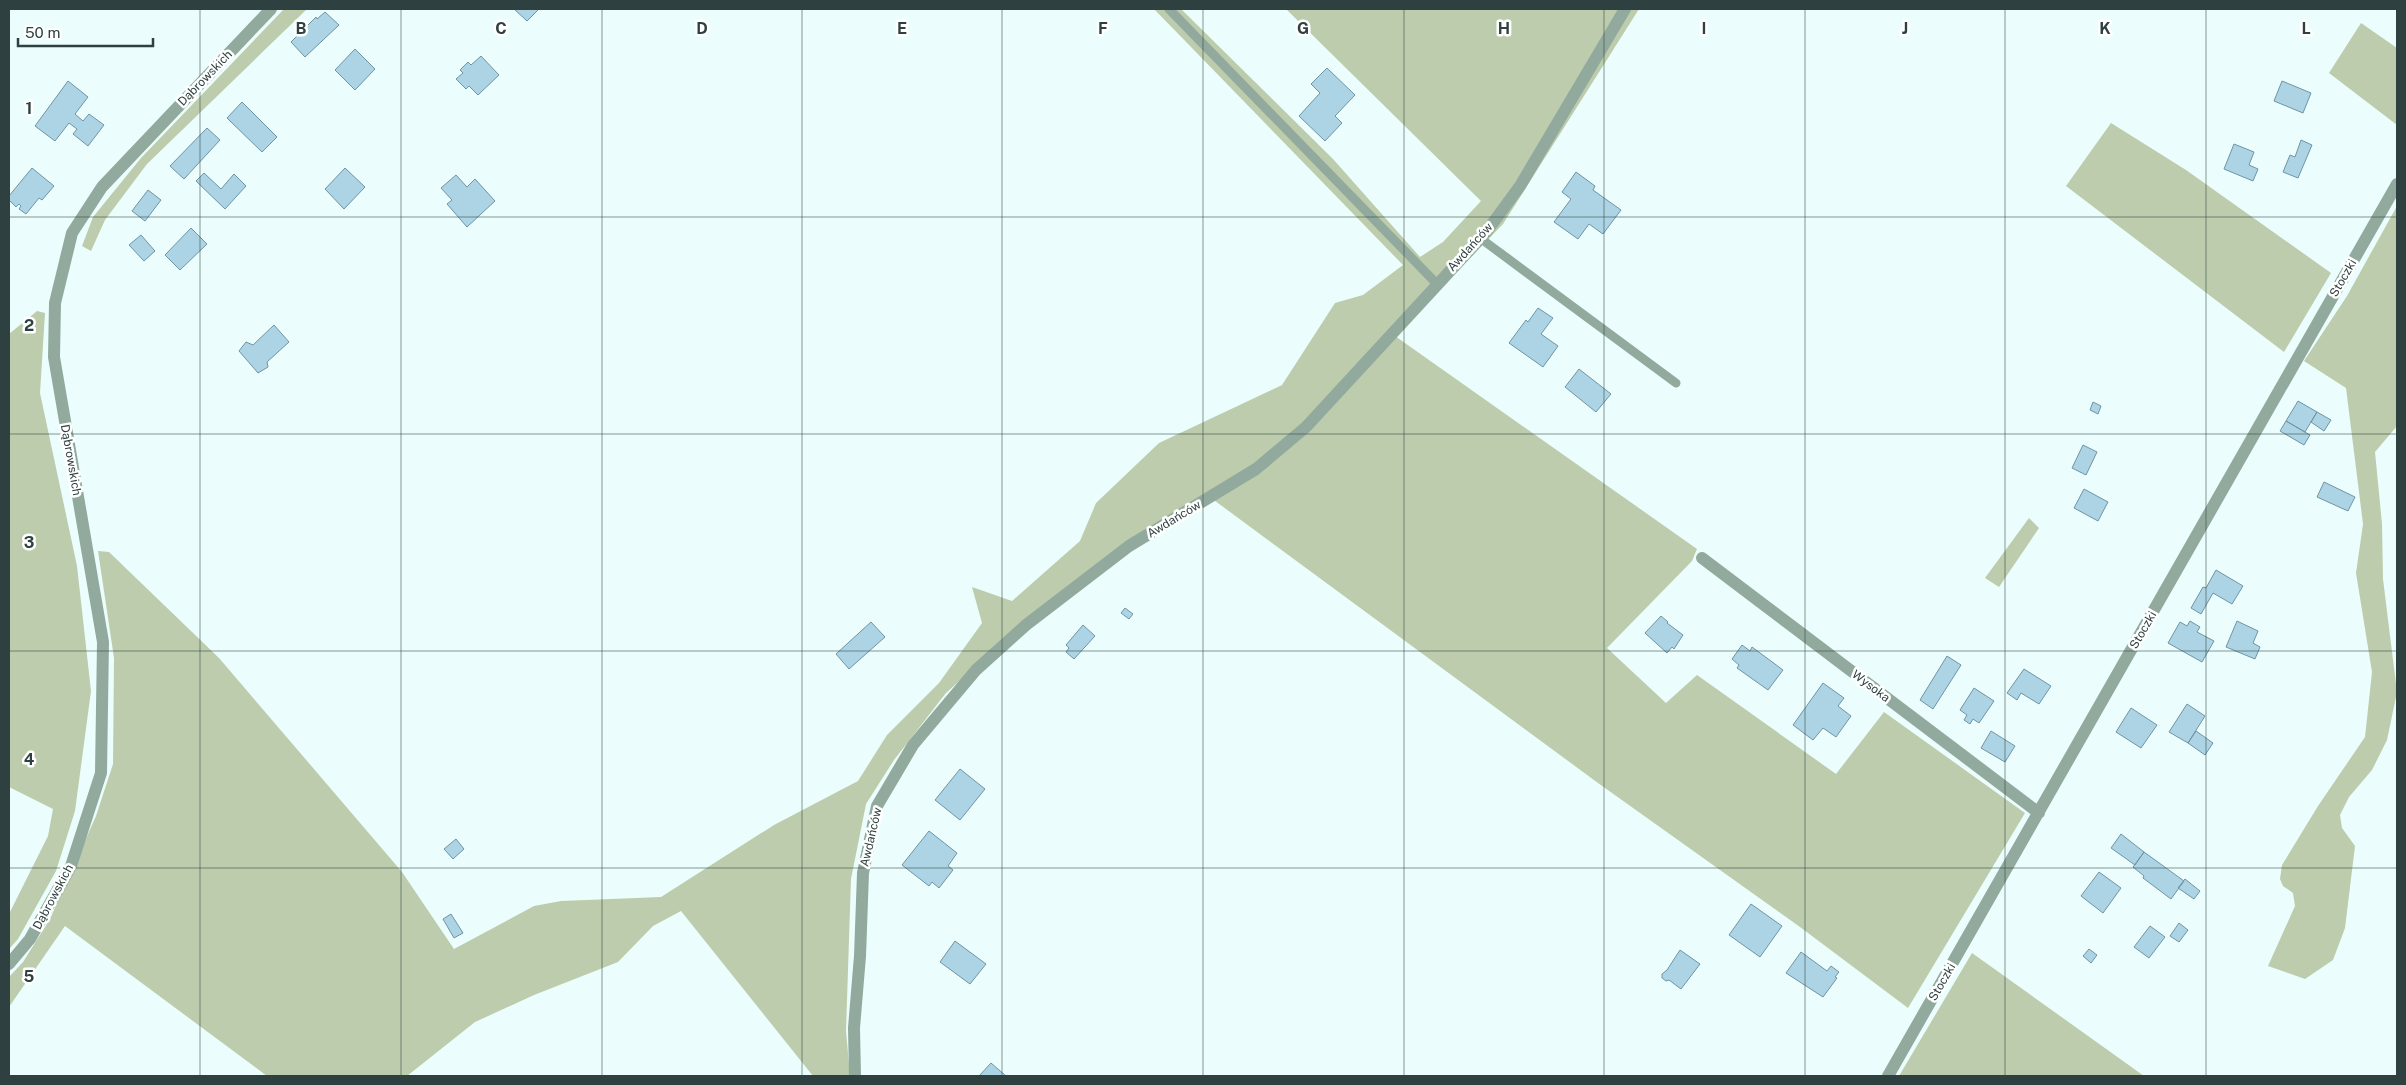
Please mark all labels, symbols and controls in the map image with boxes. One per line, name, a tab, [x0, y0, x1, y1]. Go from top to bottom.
scale bar	[18, 15, 152, 47]
text: B	[296, 19, 307, 38]
text: C	[495, 19, 507, 38]
text: D	[696, 19, 708, 38]
text: E	[897, 19, 907, 38]
text: F	[1098, 19, 1108, 38]
text: G	[1297, 19, 1309, 38]
text: H	[1498, 19, 1510, 38]
text: I	[1702, 19, 1706, 38]
text: J	[1902, 19, 1908, 38]
text: K	[2099, 19, 2111, 38]
text: L	[2301, 19, 2311, 38]
text: 50 m	[25, 24, 60, 41]
street label: Dąbrowskich	[175, 47, 235, 109]
text: 1	[26, 99, 32, 118]
street label: Awdańców	[1445, 219, 1496, 274]
street label: Stoczki	[2327, 257, 2359, 299]
text: 2	[24, 316, 34, 335]
street label: Dąbrowskich	[58, 423, 84, 497]
street label: Awdańców	[1145, 497, 1204, 541]
text: 3	[24, 533, 34, 552]
street label: Stoczki	[2127, 609, 2159, 651]
street label: Wysoka	[1849, 667, 1893, 705]
text: 4	[24, 750, 35, 769]
street label: Awdańców	[857, 805, 885, 868]
street label: Dąbrowskich	[30, 862, 76, 932]
street label: Stoczki	[1926, 961, 1958, 1003]
text: 5	[24, 967, 35, 986]

